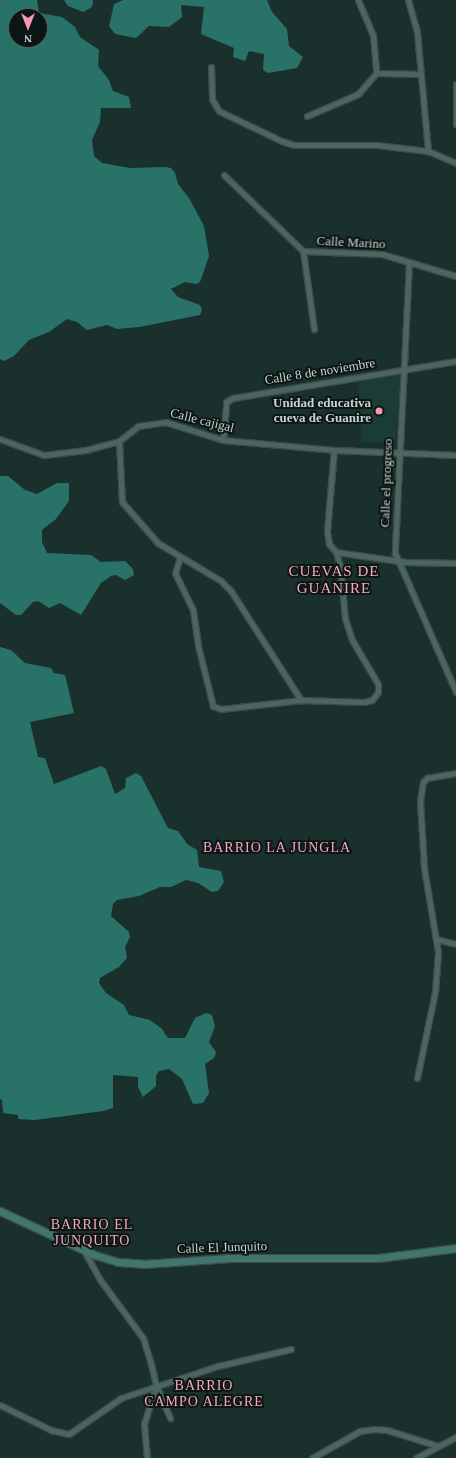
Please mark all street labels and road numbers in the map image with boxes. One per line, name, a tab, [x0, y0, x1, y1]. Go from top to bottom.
street label: Calle Marino	[316, 233, 386, 253]
street label: Calle 8 de noviembre	[264, 356, 376, 388]
street label: Calle cajigal	[168, 406, 236, 436]
street label: Calle el progreso	[378, 438, 396, 528]
street label: Calle El Junquito	[177, 1239, 267, 1257]

